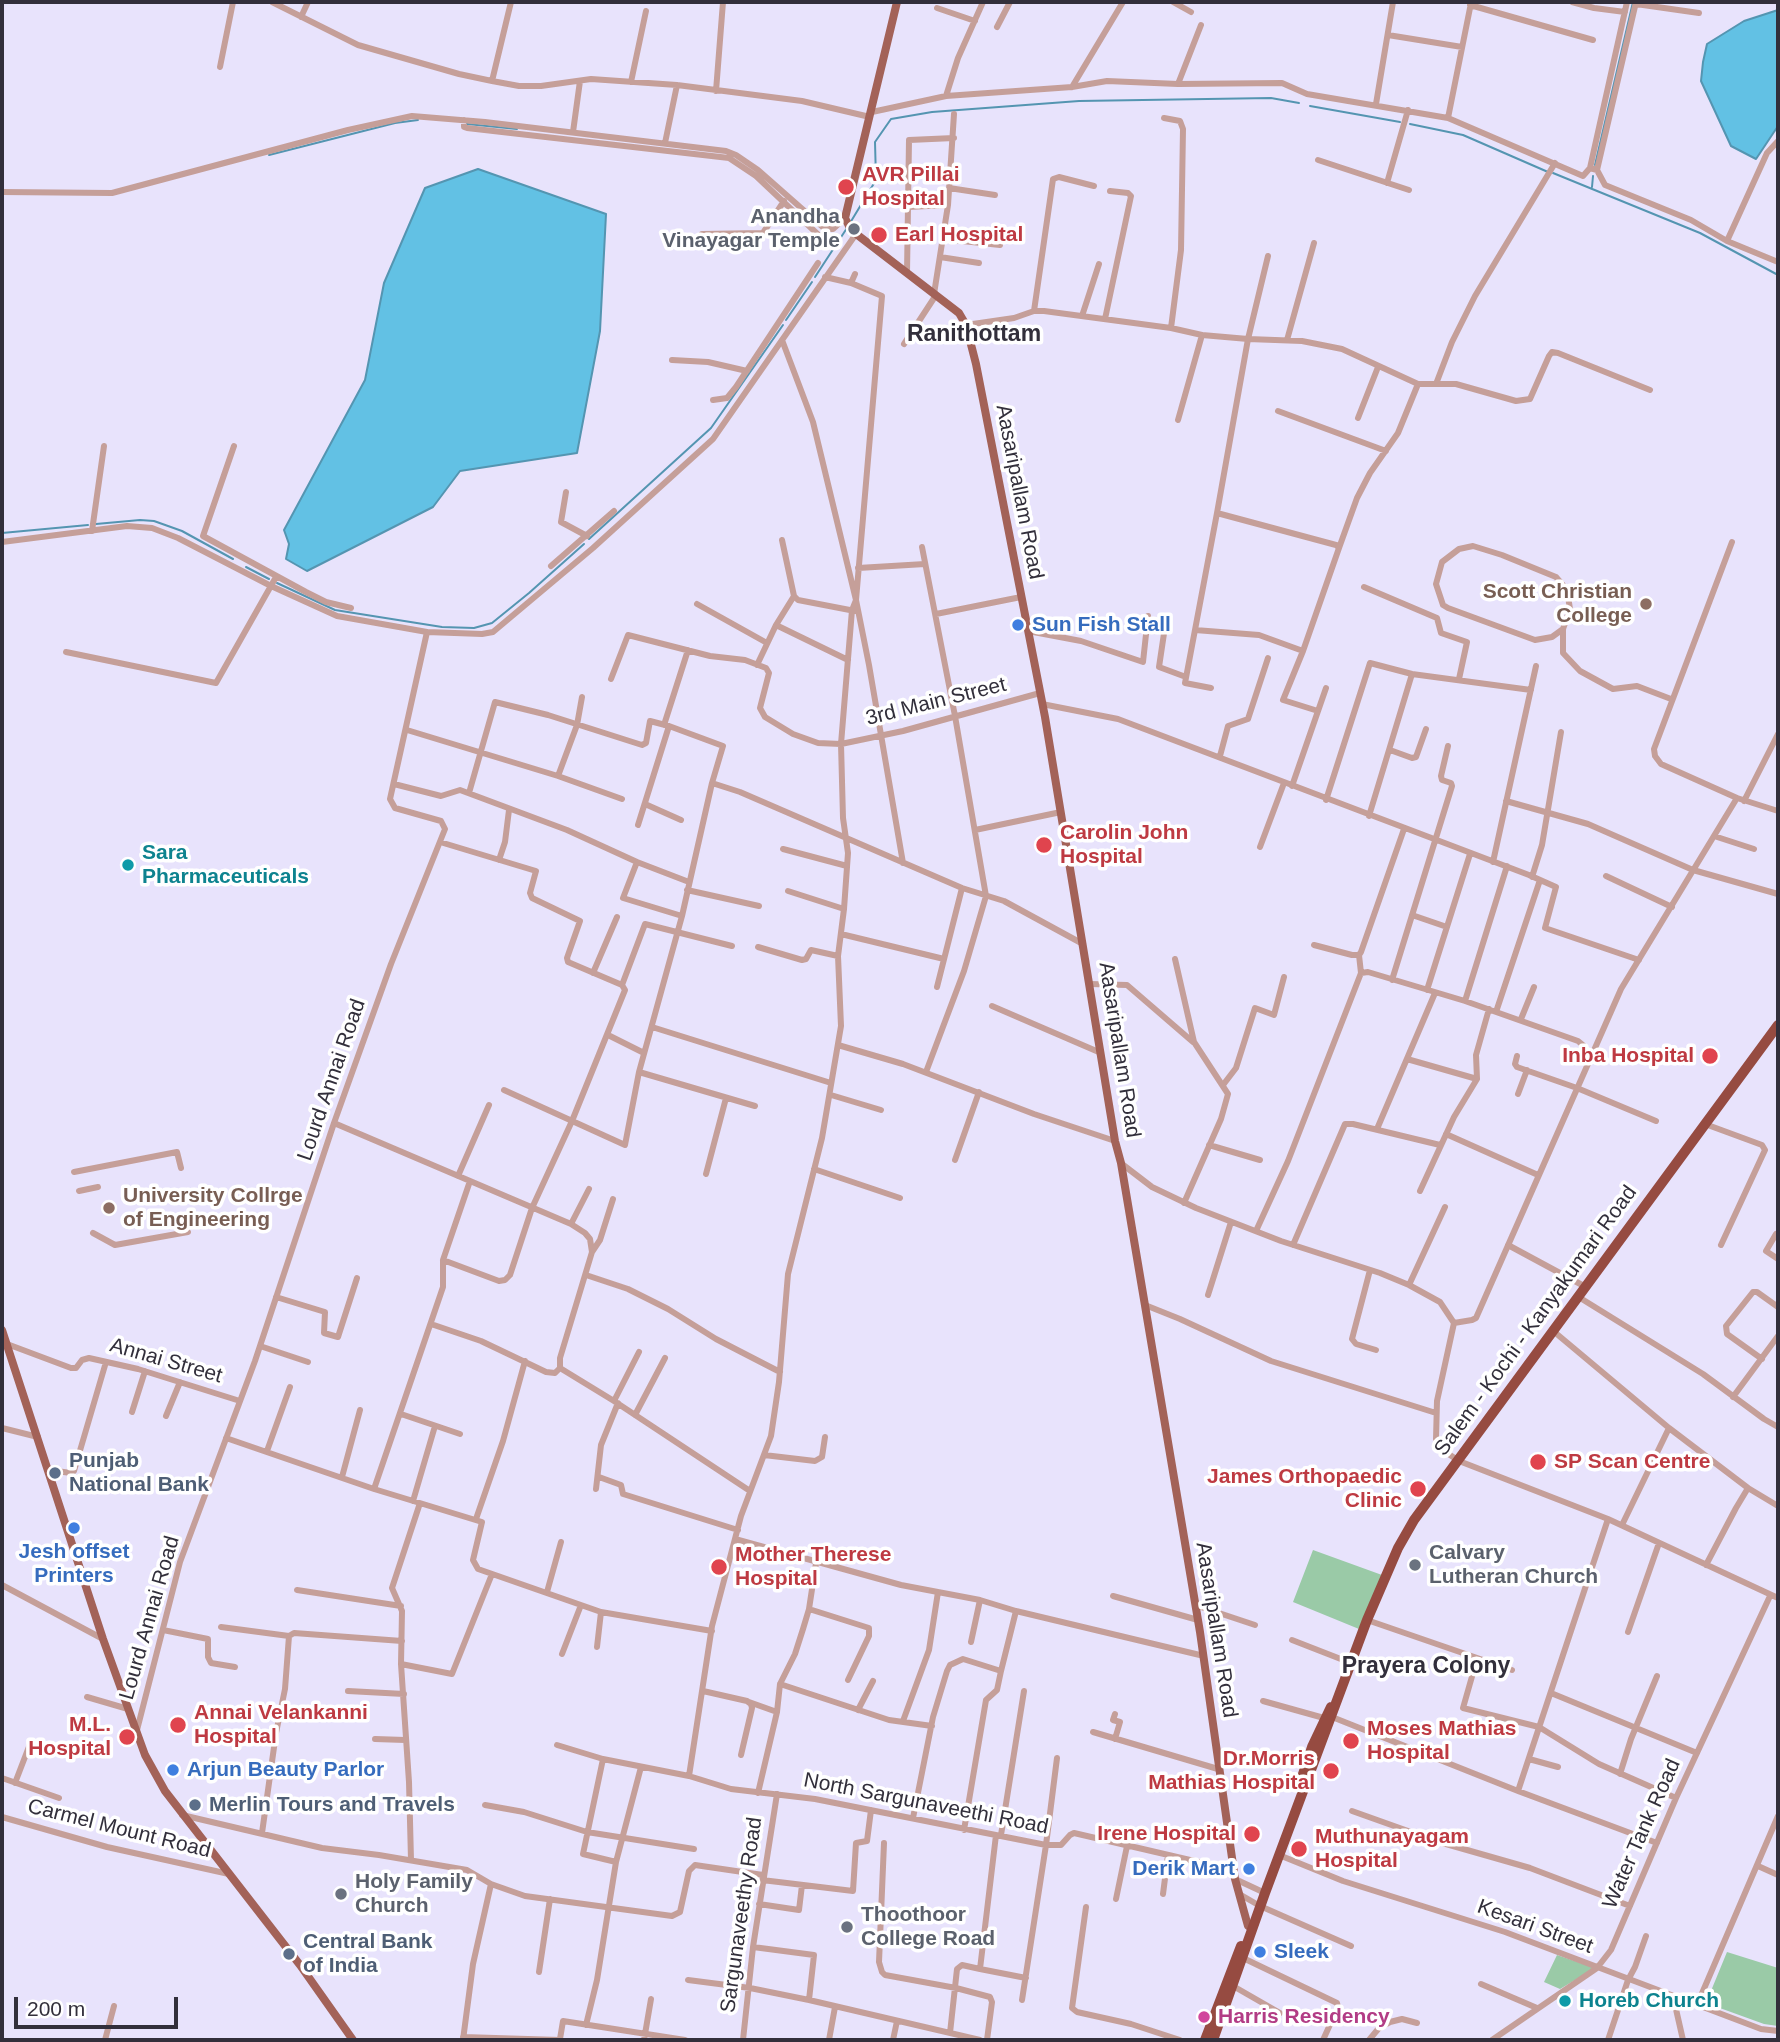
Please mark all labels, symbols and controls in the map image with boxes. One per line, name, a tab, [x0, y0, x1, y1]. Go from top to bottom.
place label: AVR Pillai Hospital	[862, 162, 960, 212]
marker: AVR Pillai Hospital	[836, 177, 856, 197]
place label: Anandha Vinayagar Temple	[662, 204, 840, 254]
marker: Anandha Vinayagar Temple	[846, 221, 862, 237]
place label: Earl Hospital	[895, 222, 1023, 248]
marker: Earl Hospital	[869, 225, 889, 245]
district label: Ranithottam	[907, 321, 1041, 349]
street label: Aasaripallam Road	[990, 403, 1048, 581]
place label: Scott Christian College	[1483, 579, 1632, 629]
marker: Scott Christian College	[1638, 596, 1654, 612]
place label: Sun Fish Stall	[1032, 612, 1171, 638]
marker: Sun Fish Stall	[1010, 617, 1026, 633]
street label: 3rd Main Street	[863, 672, 1009, 732]
place label: Carolin John Hospital	[1060, 820, 1188, 870]
marker: Carolin John Hospital	[1034, 835, 1054, 855]
place label: Sara Pharmaceuticals	[142, 840, 309, 890]
marker: Sara Pharmaceuticals	[120, 857, 136, 873]
street label: Aasaripallam Road	[1093, 960, 1145, 1140]
street label: Lourd Annai Road	[293, 996, 371, 1164]
place label: Inba Hospital	[1562, 1043, 1694, 1069]
marker: Inba Hospital	[1700, 1046, 1720, 1066]
street label: Salem - Kochi - Kanyakumari Road	[1429, 1181, 1643, 1461]
place label: University Collrge of Engineering	[123, 1183, 303, 1233]
marker: University Collrge of Engineering	[101, 1200, 117, 1216]
street label: Annai Street	[107, 1333, 225, 1389]
place label: Punjab National Bank	[69, 1448, 209, 1498]
place label: SP Scan Centre	[1554, 1449, 1710, 1475]
marker: SP Scan Centre	[1528, 1452, 1548, 1472]
place label: James Orthopaedic Clinic	[1207, 1464, 1402, 1514]
marker: Punjab National Bank	[47, 1465, 63, 1481]
marker: James Orthopaedic Clinic	[1408, 1479, 1428, 1499]
marker: Jesh offset Printers	[66, 1520, 82, 1536]
street label: Lourd Annai Road	[115, 1533, 185, 1703]
place label: Jesh offset Printers	[19, 1539, 129, 1589]
street label: Aasaripallam Road	[1190, 1540, 1242, 1720]
place label: Calvary Lutheran Church	[1429, 1540, 1598, 1590]
place label: Mother Therese Hospital	[735, 1542, 891, 1592]
marker: Mother Therese Hospital	[709, 1557, 729, 1577]
marker: Calvary Lutheran Church	[1407, 1557, 1423, 1573]
district label: Prayera Colony	[1342, 1653, 1510, 1681]
place label: Annai Velankanni Hospital	[194, 1700, 368, 1750]
place label: M.L. Hospital	[28, 1712, 111, 1762]
marker: Annai Velankanni Hospital	[168, 1715, 188, 1735]
place label: Moses Mathias Hospital	[1367, 1716, 1516, 1766]
marker: M.L. Hospital	[117, 1727, 137, 1747]
marker: Moses Mathias Hospital	[1341, 1731, 1361, 1751]
place label: Dr.Morris Mathias Hospital	[1148, 1746, 1315, 1796]
street label: Water Tank Road	[1598, 1755, 1686, 1913]
place label: Arjun Beauty Parlor	[187, 1757, 384, 1783]
marker: Dr.Morris Mathias Hospital	[1321, 1761, 1341, 1781]
marker: Arjun Beauty Parlor	[165, 1762, 181, 1778]
street label: North Sargunaveethi Road	[802, 1768, 1050, 1840]
place label: Merlin Tours and Travels	[209, 1792, 455, 1818]
street label: Carmel Mount Road	[25, 1794, 213, 1864]
marker: Merlin Tours and Travels	[187, 1797, 203, 1813]
street label: Sargunaveethy Road	[716, 1816, 768, 2014]
place label: Irene Hospital	[1097, 1821, 1236, 1847]
marker: Irene Hospital	[1242, 1824, 1262, 1844]
place label: Muthunayagam Hospital	[1315, 1824, 1469, 1874]
marker: Muthunayagam Hospital	[1289, 1839, 1309, 1859]
place label: Derik Mart	[1132, 1856, 1235, 1882]
marker: Derik Mart	[1241, 1861, 1257, 1877]
place label: Holy Family Church	[355, 1869, 473, 1919]
marker: Holy Family Church	[333, 1886, 349, 1902]
street label: Kesari Street	[1474, 1894, 1596, 1960]
place label: Thoothoor College Road	[861, 1902, 995, 1952]
marker: Thoothoor College Road	[839, 1919, 855, 1935]
place label: Central Bank of India	[303, 1929, 433, 1979]
place label: Sleek	[1274, 1939, 1329, 1965]
marker: Sleek	[1252, 1944, 1268, 1960]
marker: Central Bank of India	[281, 1946, 297, 1962]
scale bar	[18, 1982, 182, 2026]
place label: Horeb Church	[1579, 1988, 1719, 2014]
marker: Horeb Church	[1557, 1993, 1573, 2009]
text: 200 m	[27, 1997, 85, 2020]
place label: Harris Residency	[1218, 2004, 1390, 2030]
marker: Harris Residency	[1196, 2009, 1212, 2025]

